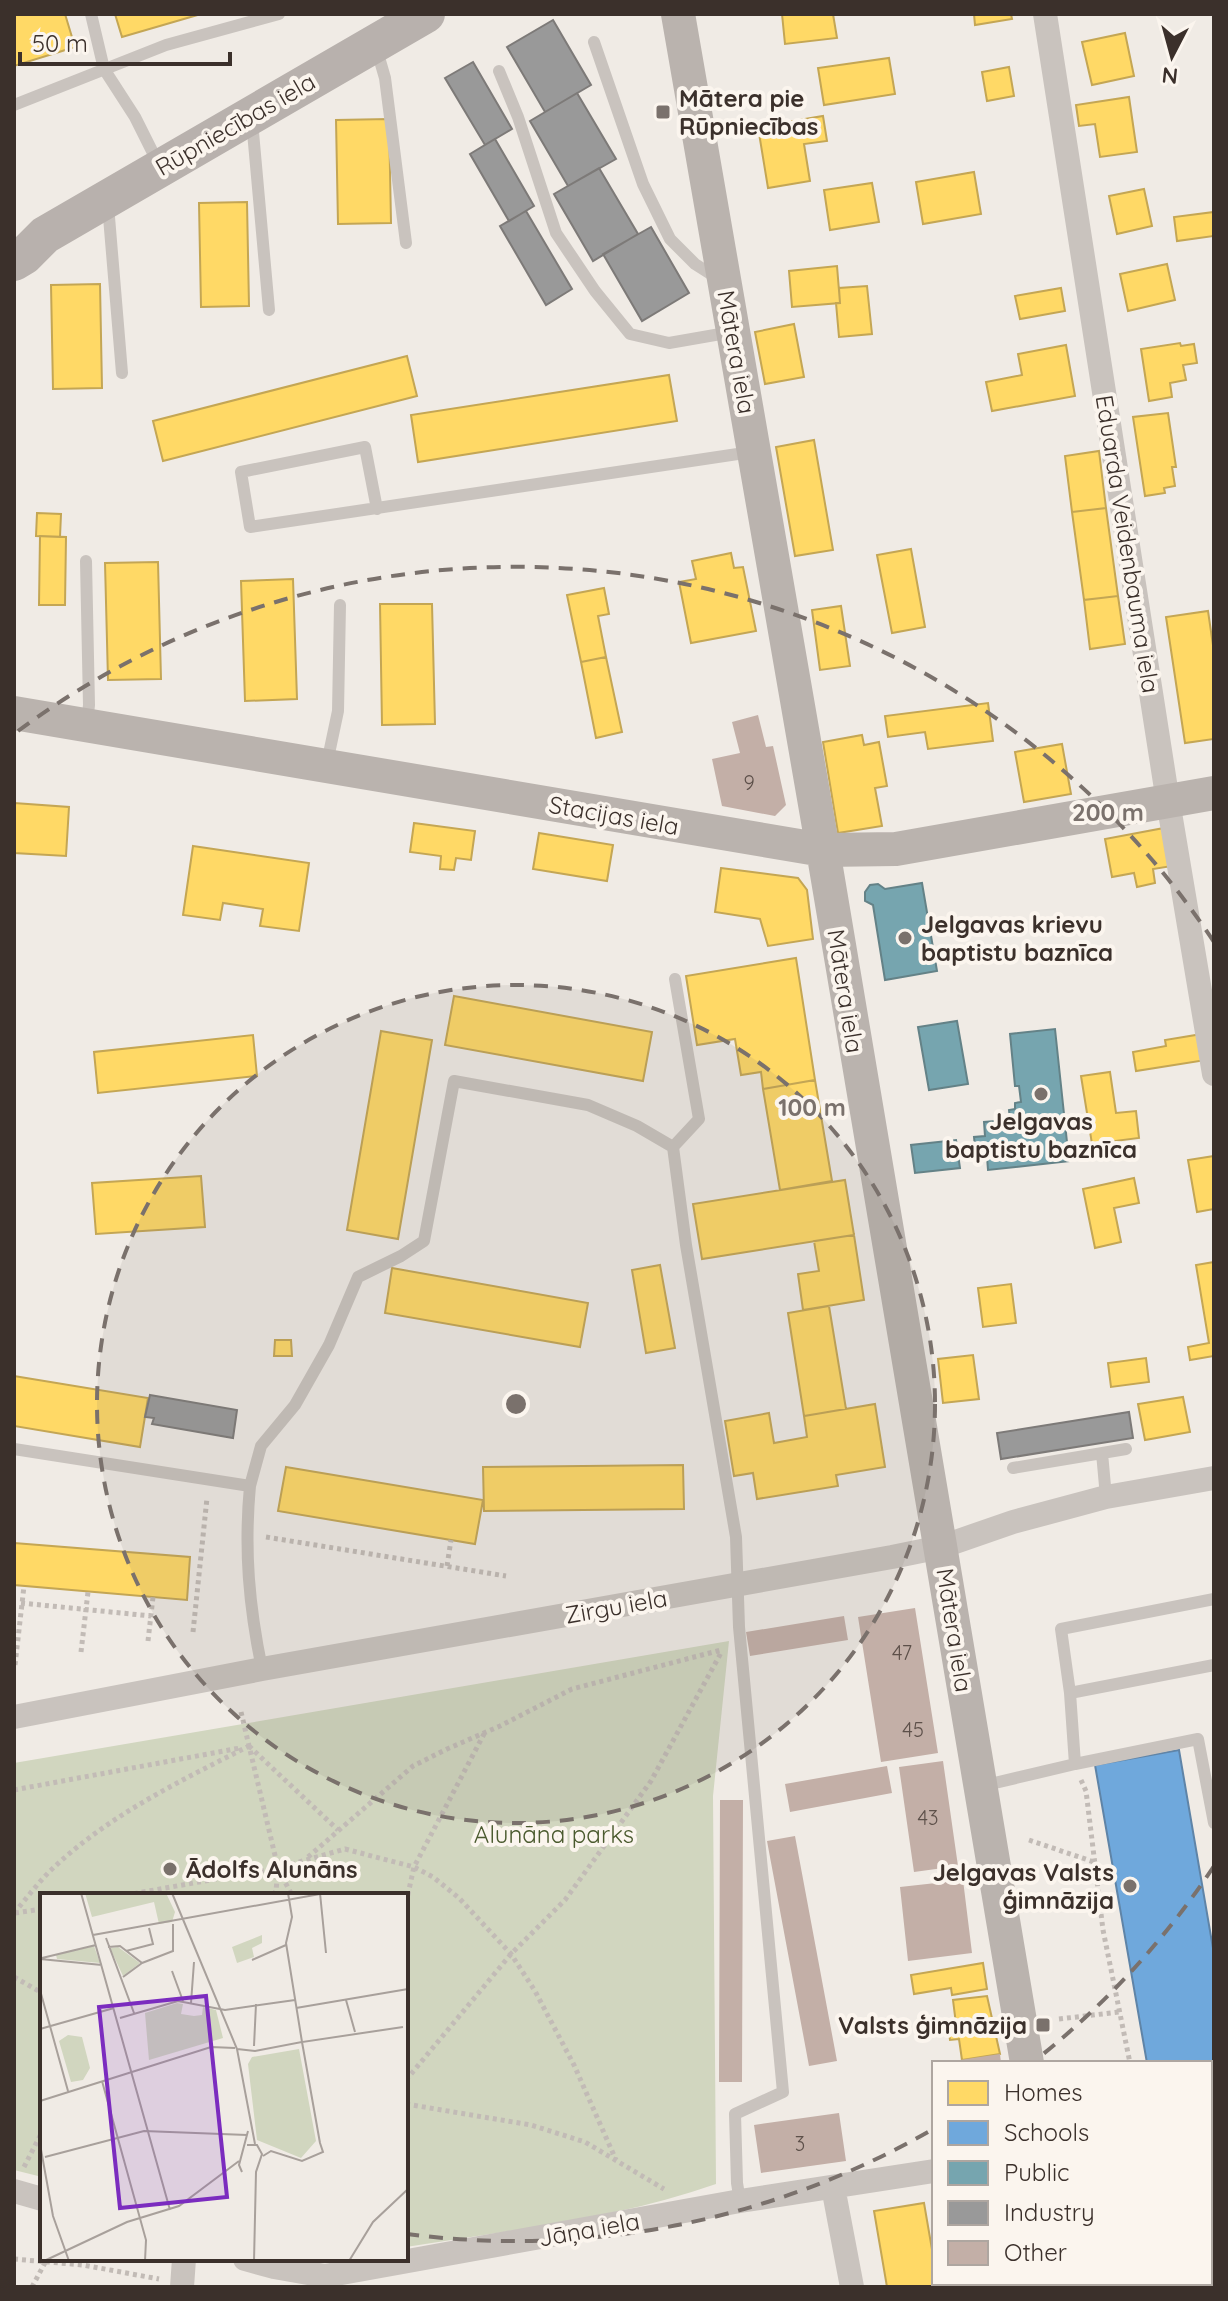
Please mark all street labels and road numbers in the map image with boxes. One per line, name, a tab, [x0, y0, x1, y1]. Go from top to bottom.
street label: Rūpniecības iela	[150, 66, 320, 182]
street label: Mātera iela	[711, 288, 763, 416]
street label: Eduarda Veidenbauma iela	[1090, 393, 1166, 695]
street label: Stacijas iela	[547, 789, 681, 841]
street label: Mātera iela	[821, 927, 871, 1055]
street label: Mātera iela	[930, 1566, 980, 1694]
street label: Zirgu iela	[563, 1582, 669, 1630]
street label: Jāņa iela	[536, 2205, 642, 2253]

